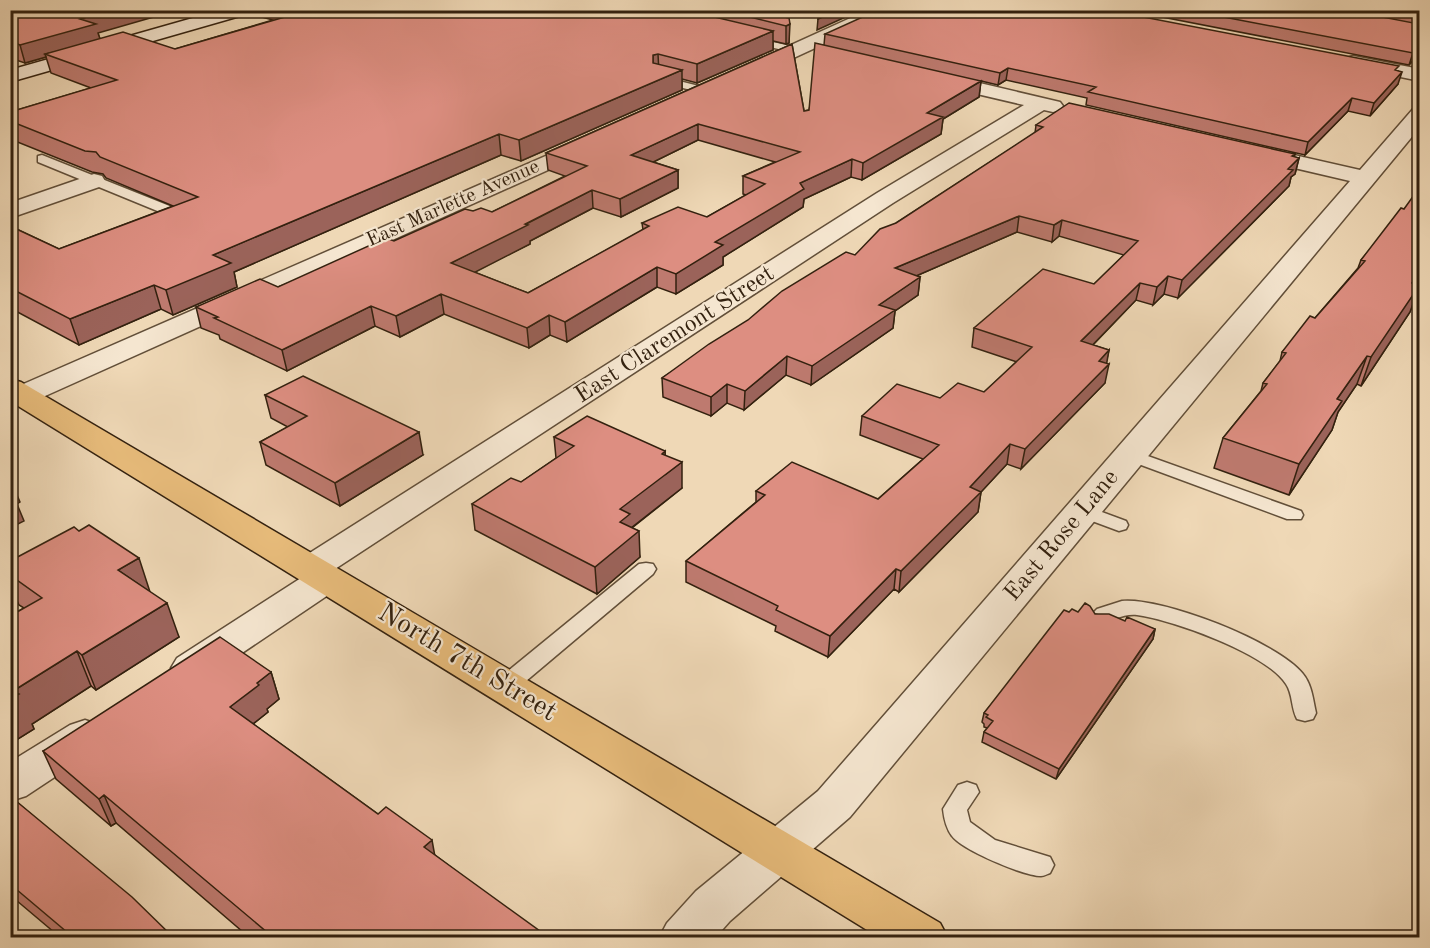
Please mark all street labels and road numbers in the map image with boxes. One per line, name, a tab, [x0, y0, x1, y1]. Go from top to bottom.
street label: East Marlette Avenue	[364, 157, 542, 251]
street label: East Claremont Street	[571, 262, 779, 408]
street label: East Rose Lane	[1000, 466, 1124, 606]
street label: North 7th Street	[373, 599, 561, 727]

